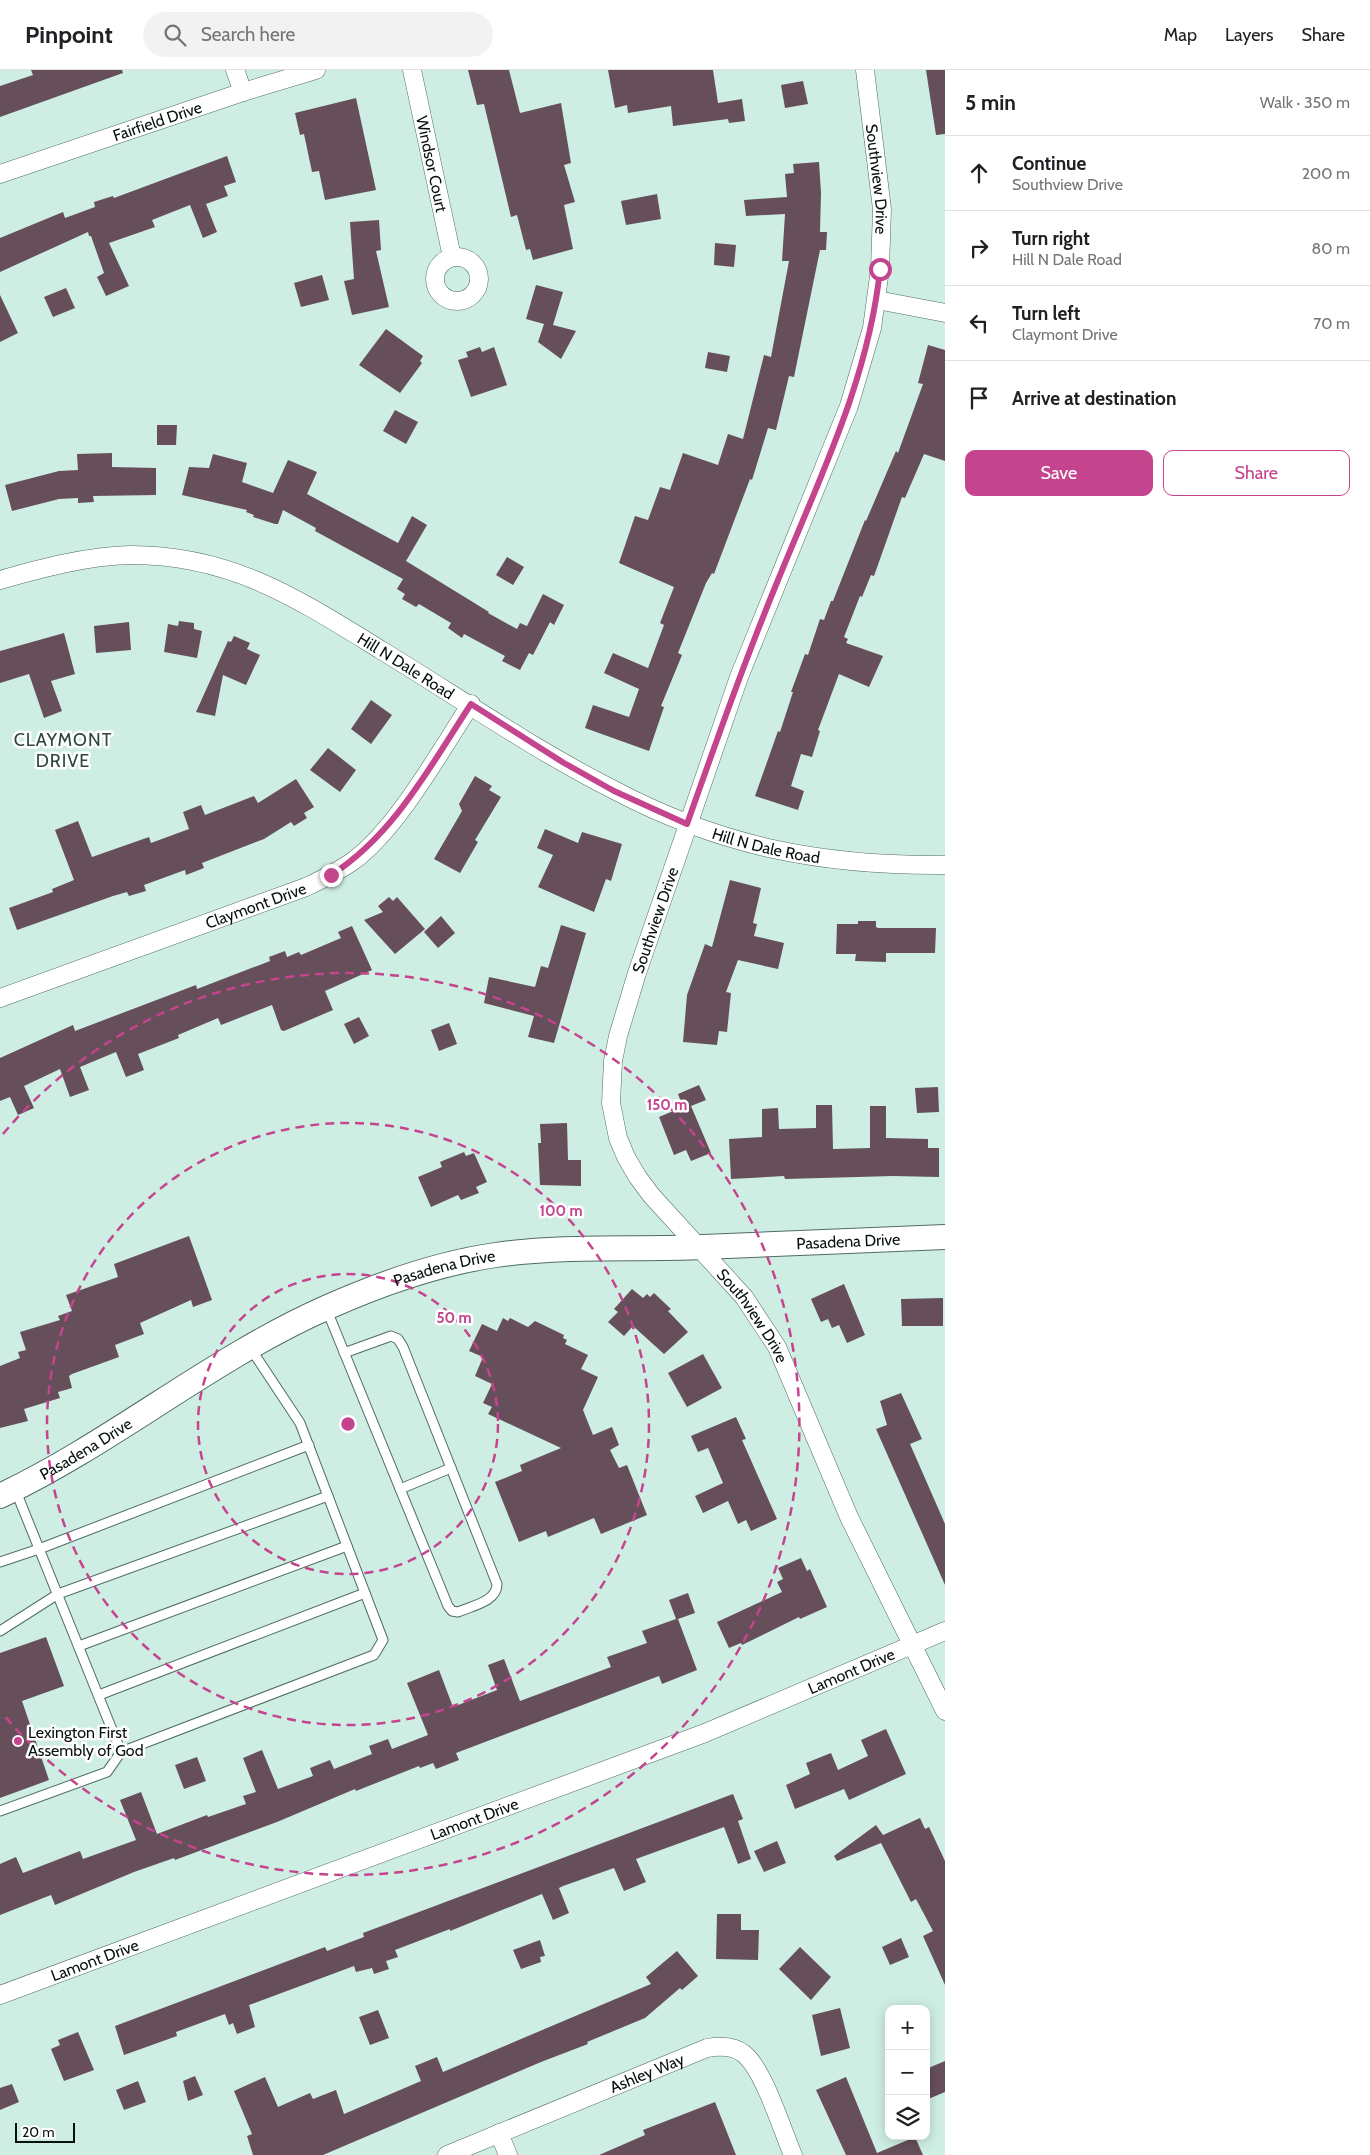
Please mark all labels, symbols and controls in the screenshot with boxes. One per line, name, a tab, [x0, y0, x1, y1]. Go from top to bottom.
search box	[143, 12, 493, 57]
text: Pinpoint	[25, 20, 113, 49]
icon: search	[161, 21, 189, 49]
text: Search here	[201, 23, 295, 46]
text: Map	[1164, 24, 1197, 46]
text: Layers	[1225, 24, 1274, 46]
text: Share	[1302, 24, 1345, 46]
text: 5 min	[965, 90, 1016, 115]
text: Walk · 350 m	[1260, 93, 1350, 112]
street label: Fairfield Drive	[111, 98, 204, 145]
street label: Windsor Court	[412, 114, 451, 214]
street label: Southview Drive	[862, 123, 891, 235]
text: Continue	[1012, 152, 1086, 175]
icon: ahead	[965, 159, 993, 187]
text: 200 m	[1302, 164, 1350, 183]
text: Southview Drive	[1012, 175, 1123, 194]
text: Turn right	[1012, 227, 1090, 250]
icon: right	[965, 234, 993, 262]
text: 80 m	[1312, 239, 1350, 258]
text: Hill N Dale Road	[1012, 250, 1122, 269]
route start	[869, 258, 892, 281]
text: Turn left	[1012, 302, 1080, 325]
icon: left	[965, 309, 993, 337]
text: 70 m	[1313, 314, 1350, 333]
text: Claymont Drive	[1012, 325, 1118, 344]
icon: arrive	[965, 384, 993, 412]
text: Arrive at destination	[1012, 387, 1176, 410]
button: Save	[965, 450, 1153, 496]
button: Share	[1163, 450, 1350, 496]
street label: Hill N Dale Road	[354, 629, 458, 703]
district label: CLAYMONT DRIVE	[14, 729, 112, 772]
street label: Hill N Dale Road	[710, 824, 821, 867]
route end	[320, 864, 343, 887]
street label: Southview Drive	[628, 865, 683, 976]
street label: Claymont Drive	[203, 879, 309, 933]
text: 150 m	[647, 1096, 687, 1114]
text: 100 m	[539, 1202, 583, 1220]
street label: Pasadena Drive	[796, 1230, 901, 1253]
street label: Pasadena Drive	[391, 1246, 496, 1290]
street label: Southview Drive	[713, 1265, 791, 1366]
text: 50 m	[436, 1309, 472, 1327]
street label: Pasadena Drive	[37, 1414, 136, 1484]
centre of rings	[339, 1415, 357, 1433]
street label: Lamont Drive	[805, 1645, 898, 1698]
place label: Lexington First Assembly of God	[28, 1723, 144, 1760]
marker: Lexington First Assembly of God	[12, 1735, 24, 1747]
street label: Lamont Drive	[428, 1794, 521, 1844]
street label: Lamont Drive	[48, 1935, 141, 1985]
map controls	[885, 2005, 930, 2140]
button: +	[885, 2005, 930, 2050]
street label: Ashley Way	[607, 2050, 687, 2097]
button: −	[885, 2050, 930, 2095]
button: layers	[885, 2095, 930, 2140]
scale bar	[15, 2120, 75, 2143]
text: 20 m	[22, 2123, 55, 2141]

